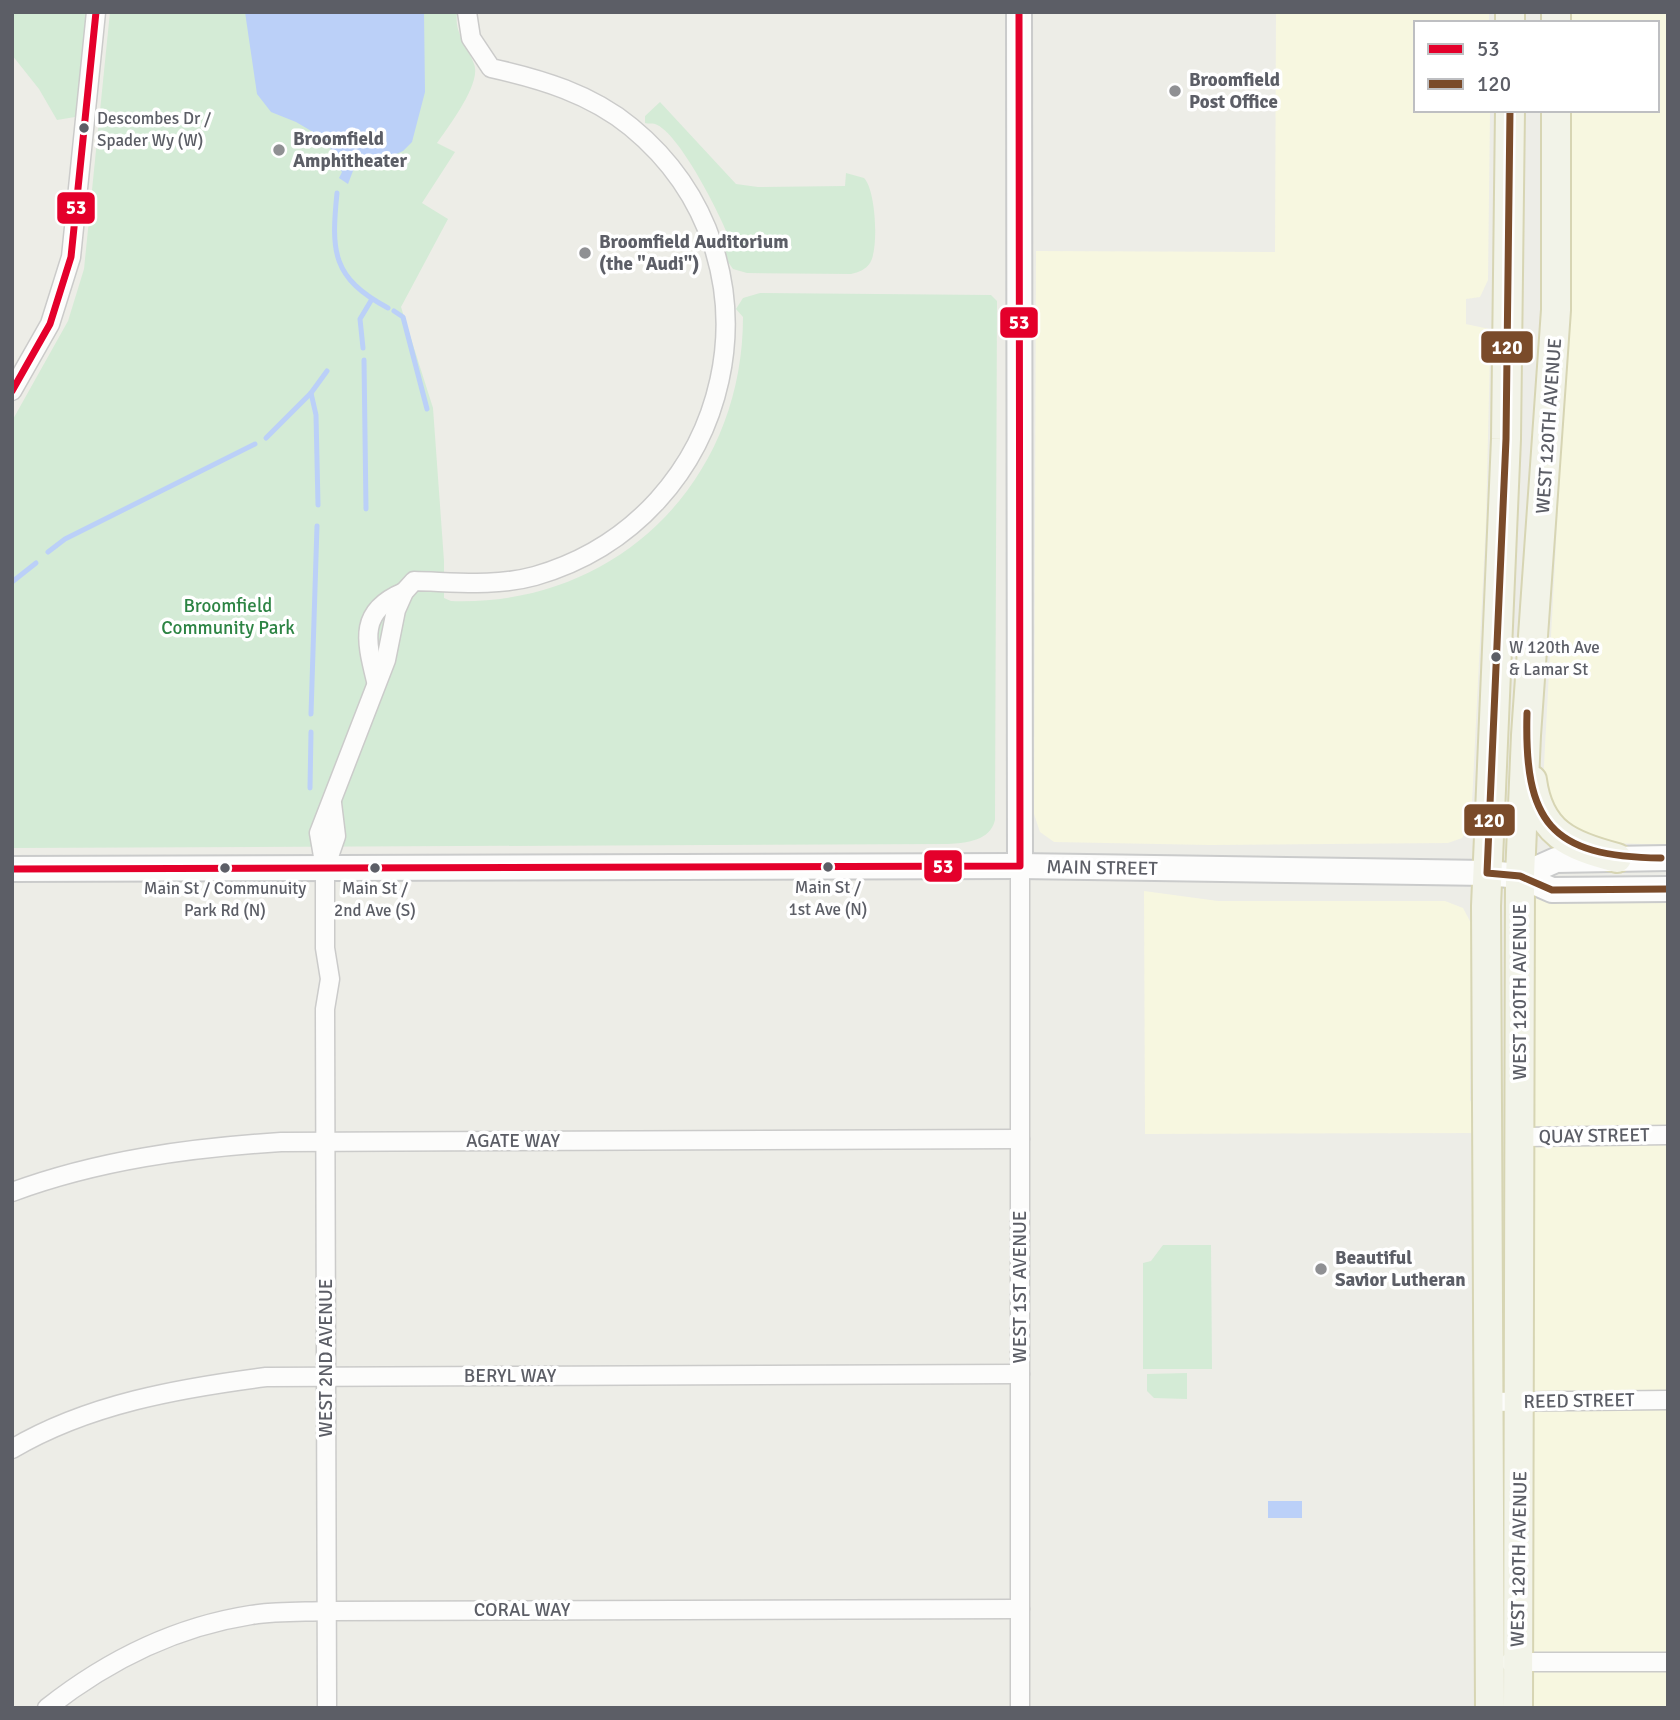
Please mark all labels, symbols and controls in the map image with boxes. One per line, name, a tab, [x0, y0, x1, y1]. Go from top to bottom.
legend	[1414, 21, 1659, 112]
text: 53	[1477, 36, 1500, 62]
place label: Broomfield Post Office	[1189, 68, 1280, 114]
text: 120	[1477, 71, 1511, 97]
marker: Broomfield Post Office	[1167, 83, 1183, 99]
place label: Descombes Dr / Spader Wy (W)	[97, 108, 212, 151]
marker: Descombes Dr / Spader Wy (W)	[77, 121, 91, 135]
place label: Broomfield Amphitheater	[293, 127, 407, 173]
marker: Broomfield Amphitheater	[271, 142, 287, 158]
line badge: 53	[56, 191, 96, 225]
text: 53	[66, 196, 86, 220]
place label: Broomfield Auditorium (the "Audi")	[599, 230, 789, 276]
marker: Broomfield Auditorium (the "Audi")	[577, 245, 593, 261]
line badge: 53	[999, 306, 1039, 339]
text: 53	[1009, 311, 1029, 335]
line badge: 120	[1480, 330, 1534, 364]
text: 120	[1492, 336, 1522, 360]
street label: WEST 120TH AVENUE	[1531, 337, 1567, 515]
park label: Broomfield Community Park	[161, 594, 295, 640]
place label: W 120th Ave & Lamar St	[1509, 637, 1600, 680]
marker: W 120th Ave & Lamar St	[1489, 650, 1503, 664]
line badge: 120	[1463, 803, 1516, 837]
text: 120	[1474, 809, 1504, 833]
line badge: 53	[923, 849, 963, 883]
text: 53	[933, 855, 953, 879]
street label: MAIN STREET	[1046, 855, 1158, 881]
marker: Main St / 1st Ave (N)	[821, 860, 835, 874]
marker: Main St / Communuity Park Rd (N)	[218, 861, 232, 875]
marker: Main St / 2nd Ave (S)	[368, 861, 382, 875]
place label: Main St / 1st Ave (N)	[788, 877, 868, 920]
place label: Main St / Communuity Park Rd (N)	[144, 878, 306, 921]
place label: Main St / 2nd Ave (S)	[334, 878, 416, 921]
street label: WEST 120TH AVENUE	[1508, 904, 1532, 1080]
street label: QUAY STREET	[1538, 1123, 1650, 1149]
street label: AGATE WAY	[466, 1129, 561, 1153]
street label: WEST 1ST AVENUE	[1008, 1210, 1032, 1364]
place label: Beautiful Savior Lutheran	[1335, 1246, 1466, 1292]
marker: Beautiful Savior Lutheran	[1313, 1261, 1329, 1277]
street label: WEST 2ND AVENUE	[314, 1279, 338, 1437]
street label: BERYL WAY	[464, 1364, 557, 1388]
street label: REED STREET	[1523, 1388, 1635, 1414]
street label: WEST 120TH AVENUE	[1505, 1471, 1533, 1647]
street label: CORAL WAY	[474, 1598, 571, 1622]

